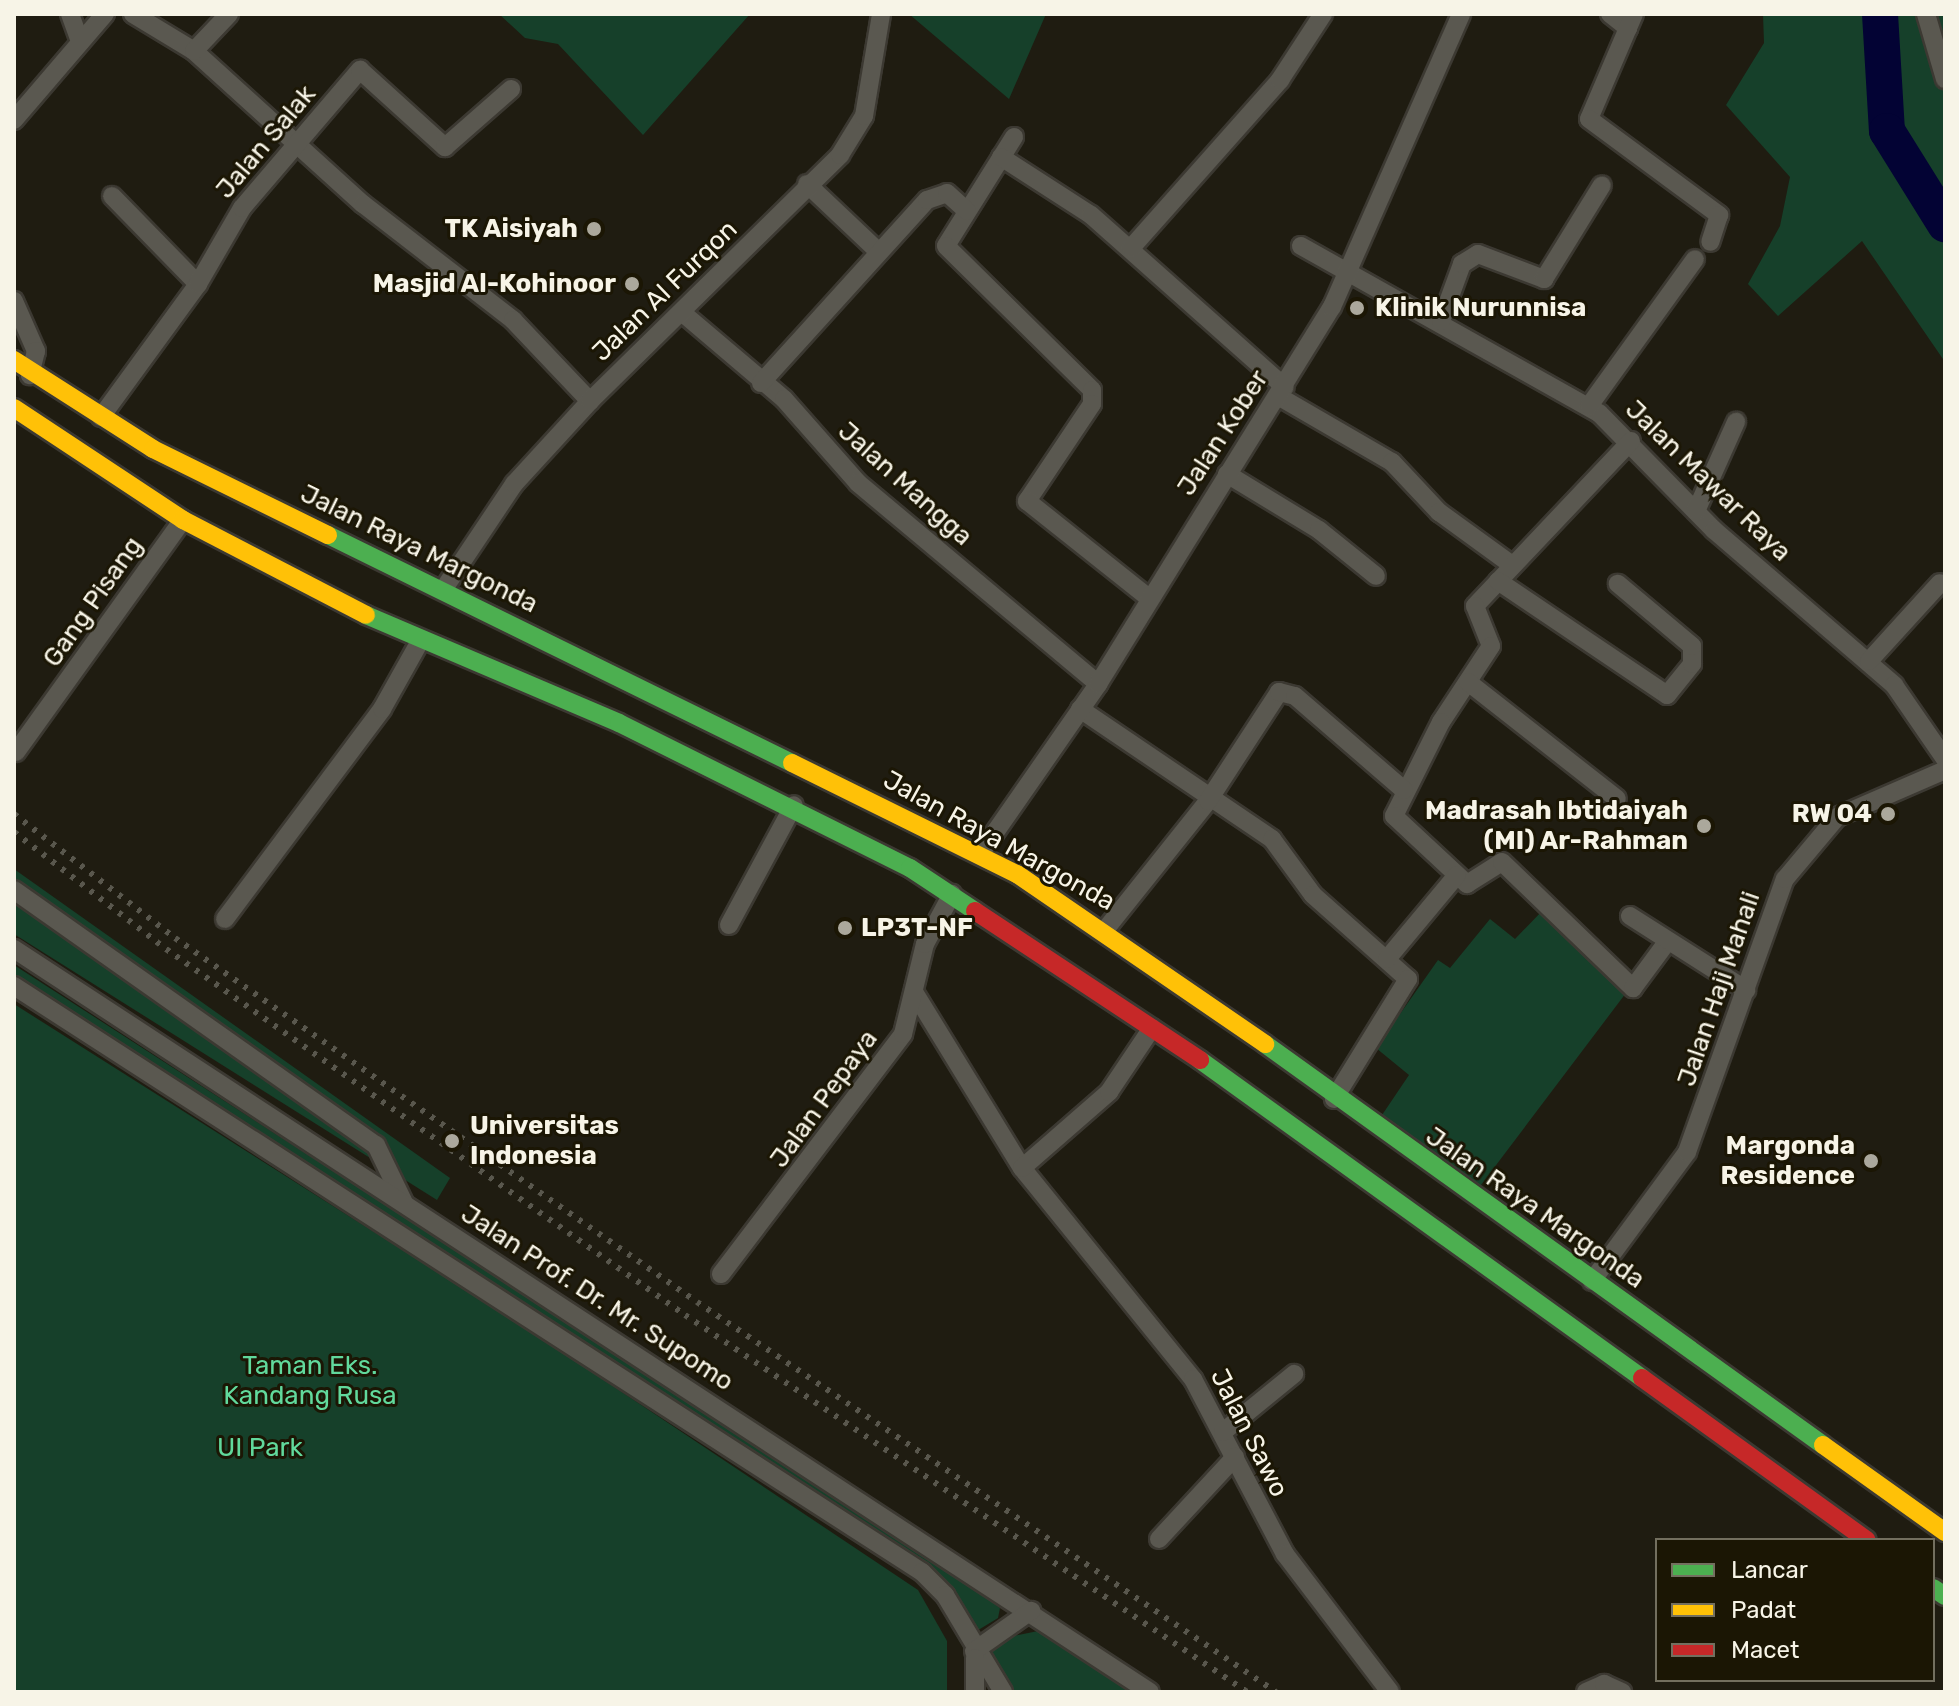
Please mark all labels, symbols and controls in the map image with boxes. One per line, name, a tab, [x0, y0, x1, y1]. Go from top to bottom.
street label: Jalan Salak	[210, 79, 322, 205]
place label: TK Aisiyah	[444, 213, 578, 245]
street label: Jalan Al Furqon	[586, 214, 744, 368]
marker: TK Aisiyah	[585, 220, 603, 238]
place label: Masjid Al-Kohinoor	[372, 268, 616, 300]
marker: Masjid Al-Kohinoor	[623, 275, 641, 293]
place label: Klinik Nurunnisa	[1375, 292, 1586, 324]
marker: Klinik Nurunnisa	[1346, 297, 1368, 319]
street label: Jalan Kober	[1171, 364, 1275, 502]
street label: Jalan Mawar Raya	[1618, 394, 1798, 568]
street label: Jalan Mangga	[832, 416, 978, 552]
street label: Jalan Raya Margonda	[295, 478, 543, 620]
street label: Gang Pisang	[37, 531, 149, 673]
street label: Jalan Raya Margonda	[878, 764, 1120, 918]
place label: Madrasah Ibtidaiyah (MI) Ar-Rahman	[1425, 795, 1688, 856]
place label: RW 04	[1792, 798, 1872, 830]
marker: RW 04	[1879, 805, 1897, 823]
marker: Madrasah Ibtidaiyah (MI) Ar-Rahman	[1695, 817, 1713, 835]
street label: Jalan Haji Mahali	[1671, 888, 1767, 1090]
place label: LP3T-NF	[861, 912, 973, 944]
marker: LP3T-NF	[836, 919, 854, 937]
street label: Jalan Pepaya	[764, 1024, 884, 1174]
place label: Universitas Indonesia	[470, 1110, 619, 1172]
street label: Jalan Raya Margonda	[1420, 1121, 1650, 1295]
marker: Universitas Indonesia	[441, 1130, 463, 1152]
place label: Margonda Residence	[1721, 1130, 1855, 1192]
marker: Margonda Residence	[1862, 1152, 1880, 1170]
street label: Jalan Prof. Dr. Mr. Supomo	[455, 1198, 739, 1398]
park label: Taman Eks. Kandang Rusa	[223, 1350, 397, 1412]
street label: Jalan Sawo	[1203, 1364, 1295, 1502]
park label: UI Park	[217, 1432, 303, 1464]
legend	[1655, 1538, 1935, 1682]
text: Lancar	[1731, 1556, 1808, 1584]
text: Padat	[1731, 1596, 1796, 1624]
text: Macet	[1731, 1636, 1799, 1664]

